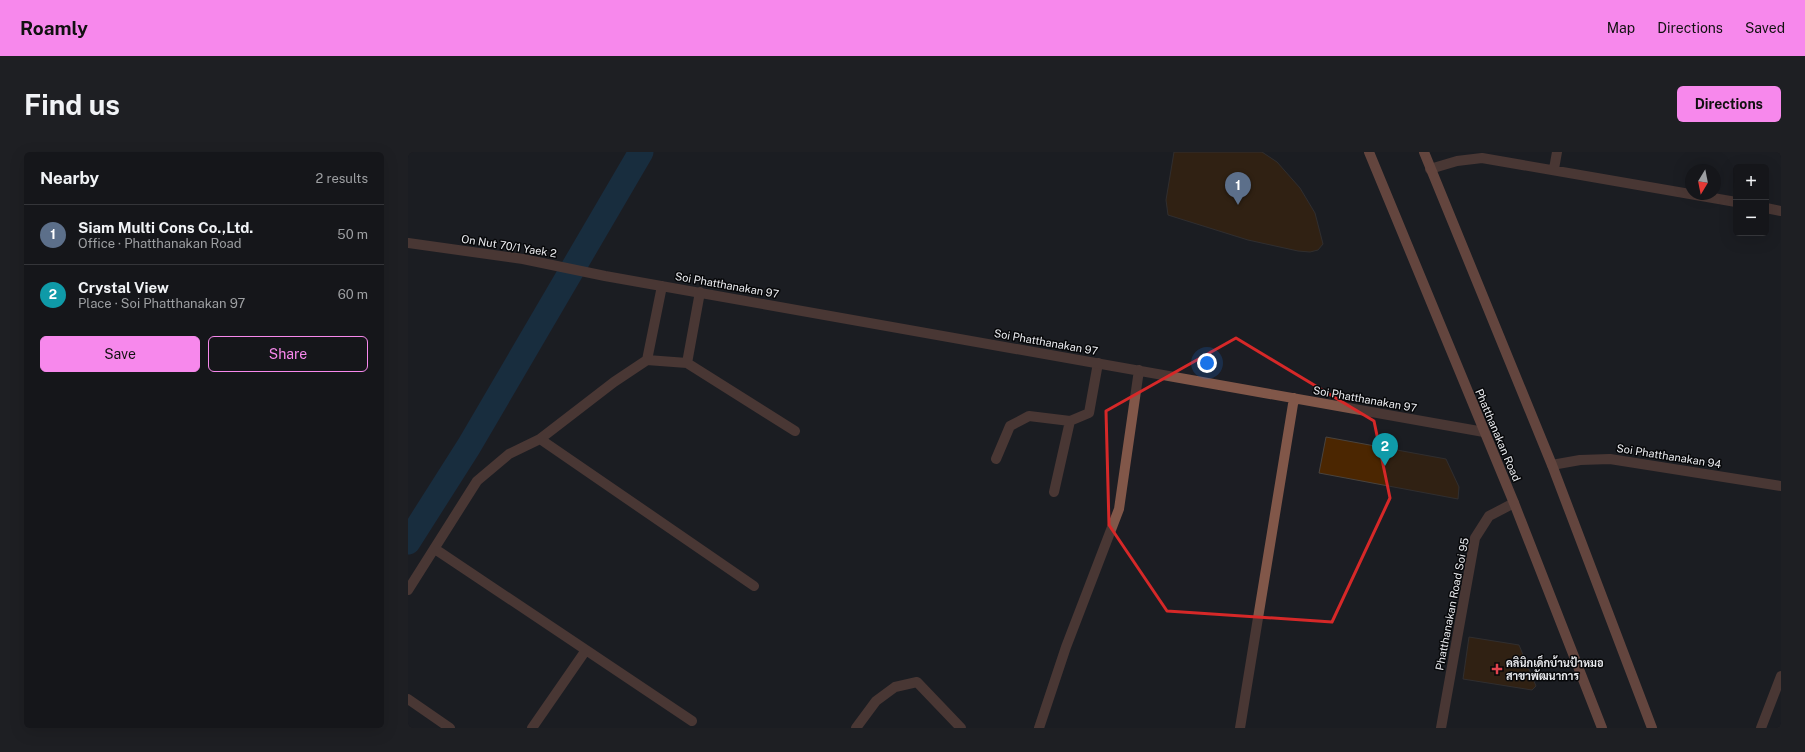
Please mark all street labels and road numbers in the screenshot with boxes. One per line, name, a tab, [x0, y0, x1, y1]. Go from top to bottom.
street label: On Nut 70/1 Yaek 2	[460, 233, 558, 260]
street label: Soi Phatthanakan 97	[674, 270, 780, 300]
street label: Soi Phatthanakan 97	[993, 327, 1099, 357]
street label: Soi Phatthanakan 97	[1312, 384, 1418, 414]
street label: Phatthanakan Road	[1473, 387, 1523, 483]
street label: Soi Phatthanakan 94	[1616, 442, 1722, 470]
street label: Phatthanakan Road Soi 95	[1433, 537, 1471, 671]

